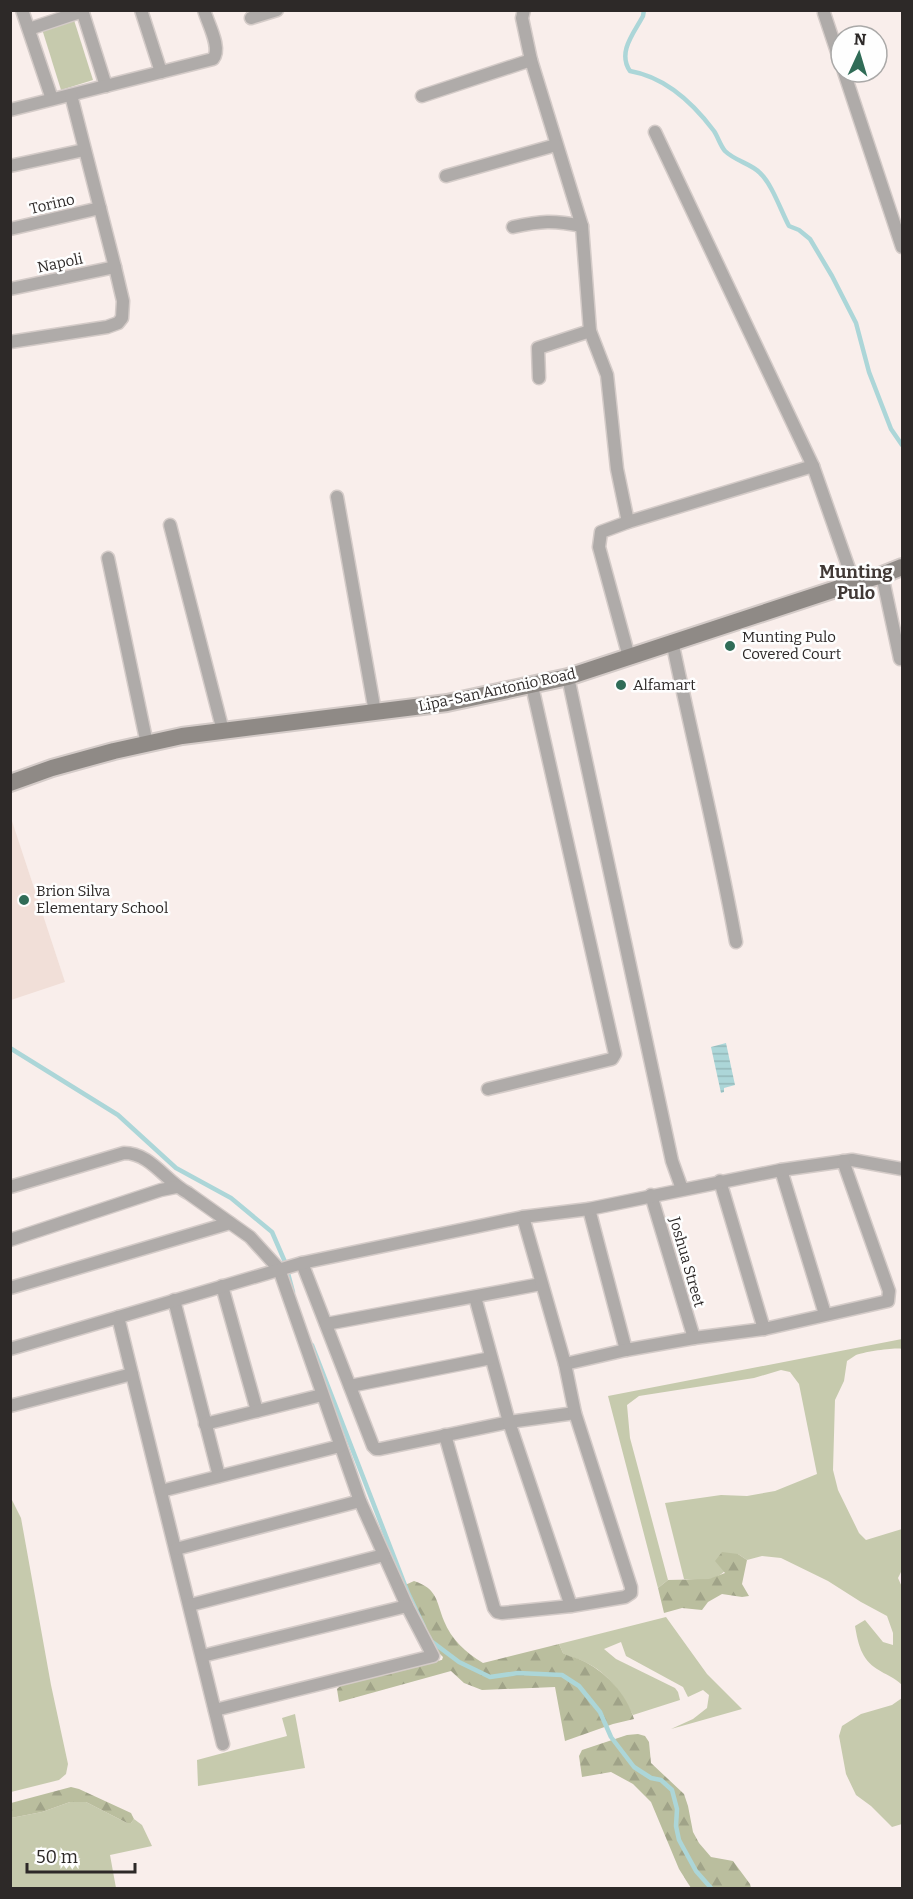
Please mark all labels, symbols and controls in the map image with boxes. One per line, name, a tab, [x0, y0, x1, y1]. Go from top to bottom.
north arrow	[829, 24, 889, 84]
text: N	[853, 30, 867, 49]
street label: Torino	[28, 190, 76, 218]
street label: Napoli	[36, 249, 85, 277]
district label: Munting Pulo	[819, 561, 893, 604]
place label: Munting Pulo Covered Court	[742, 628, 842, 663]
marker: Munting Pulo Covered Court	[723, 639, 737, 653]
street label: Lipa-San Antonio Road	[417, 664, 577, 715]
place label: Alfamart	[633, 676, 696, 694]
marker: Alfamart	[614, 678, 628, 692]
place label: Brion Silva Elementary School	[36, 882, 168, 917]
marker: Brion Silva Elementary School	[17, 893, 31, 907]
street label: Joshua Street	[665, 1214, 709, 1310]
scale bar	[27, 1836, 135, 1874]
text: 50 m	[36, 1846, 78, 1868]

